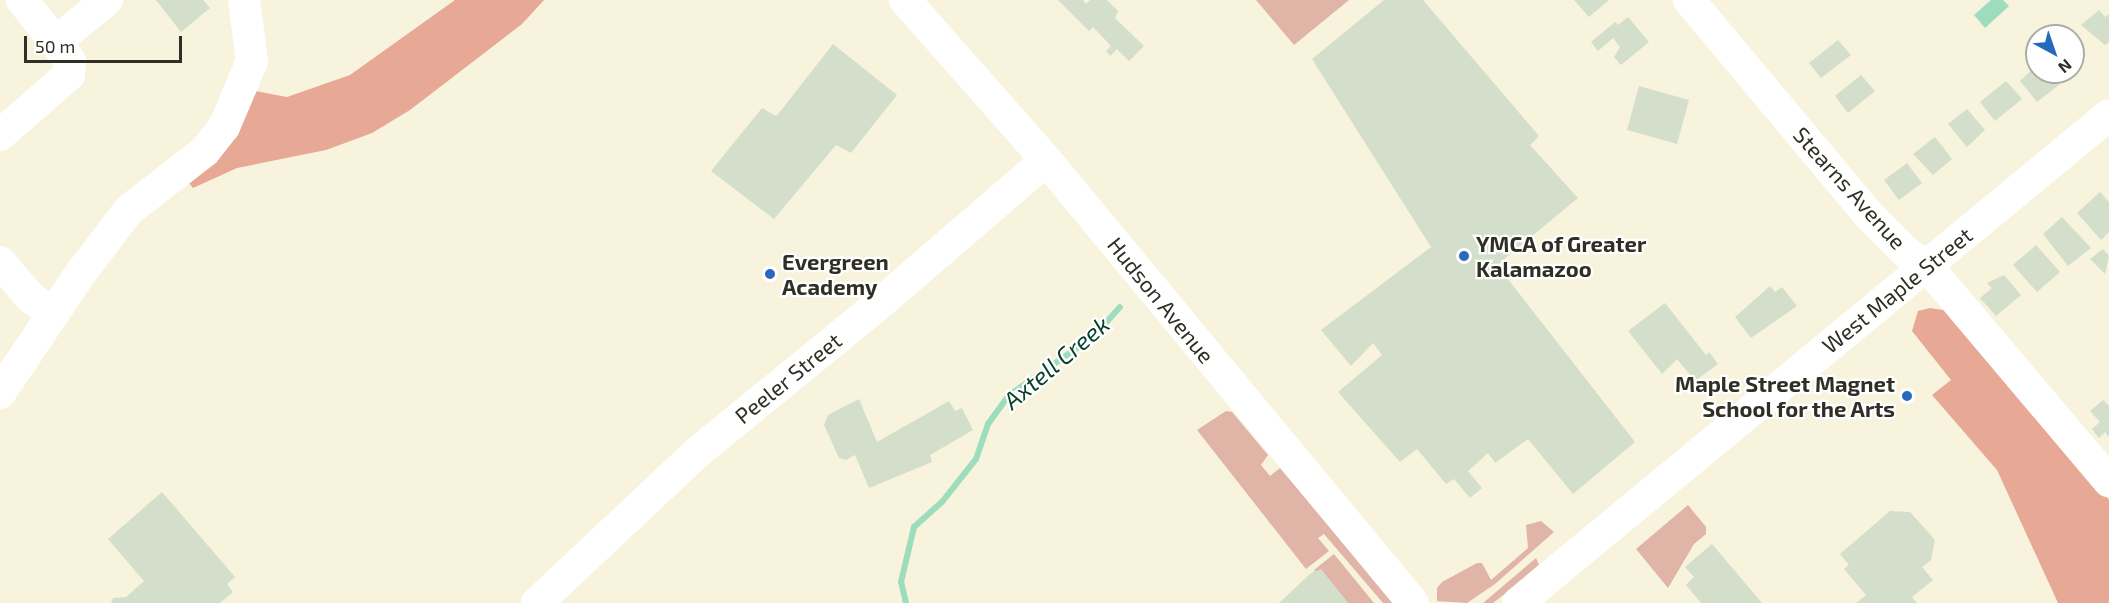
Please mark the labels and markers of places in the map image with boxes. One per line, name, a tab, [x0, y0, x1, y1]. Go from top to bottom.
place label: YMCA of Greater Kalamazoo	[1476, 230, 1647, 282]
place label: Evergreen Academy	[782, 248, 889, 300]
marker: YMCA of Greater Kalamazoo	[1457, 249, 1471, 263]
marker: Evergreen Academy	[763, 267, 777, 281]
place label: Maple Street Magnet School for the Arts	[1675, 370, 1895, 422]
marker: Maple Street Magnet School for the Arts	[1900, 389, 1914, 403]

